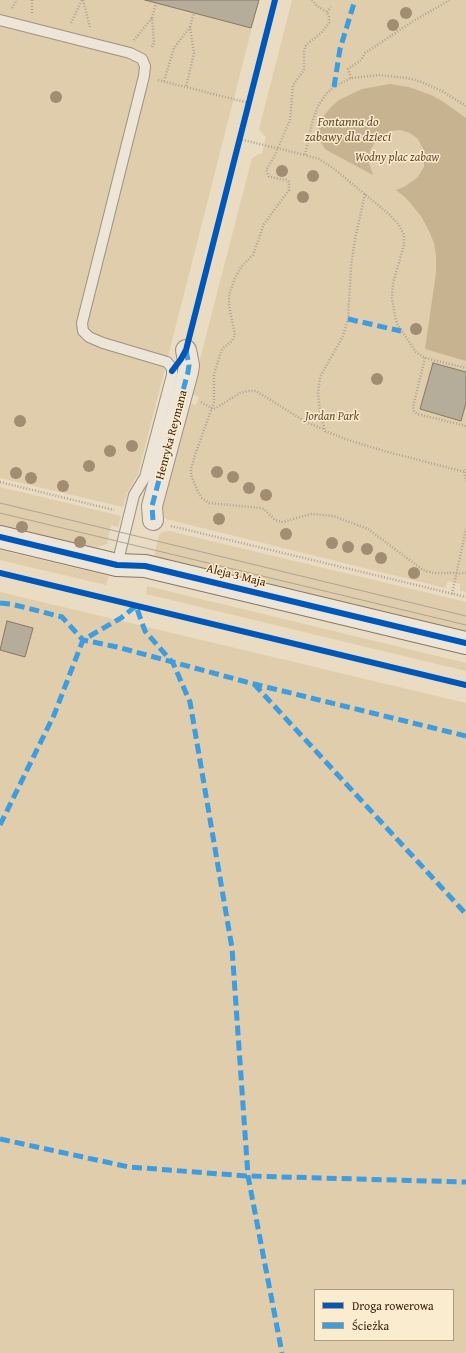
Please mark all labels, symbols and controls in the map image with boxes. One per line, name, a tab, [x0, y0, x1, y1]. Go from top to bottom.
water label: Fontanna do zabawy dla dzieci	[305, 115, 391, 146]
park label: Wodny plac zabaw	[355, 151, 439, 165]
street label: Henryka Reymana	[153, 389, 191, 481]
park label: Jordan Park	[305, 410, 359, 424]
street label: Aleja 3 Maja	[205, 562, 267, 590]
legend	[314, 1289, 454, 1341]
text: Droga rowerowa	[352, 1297, 434, 1314]
text: Ścieżka	[352, 1317, 389, 1334]

